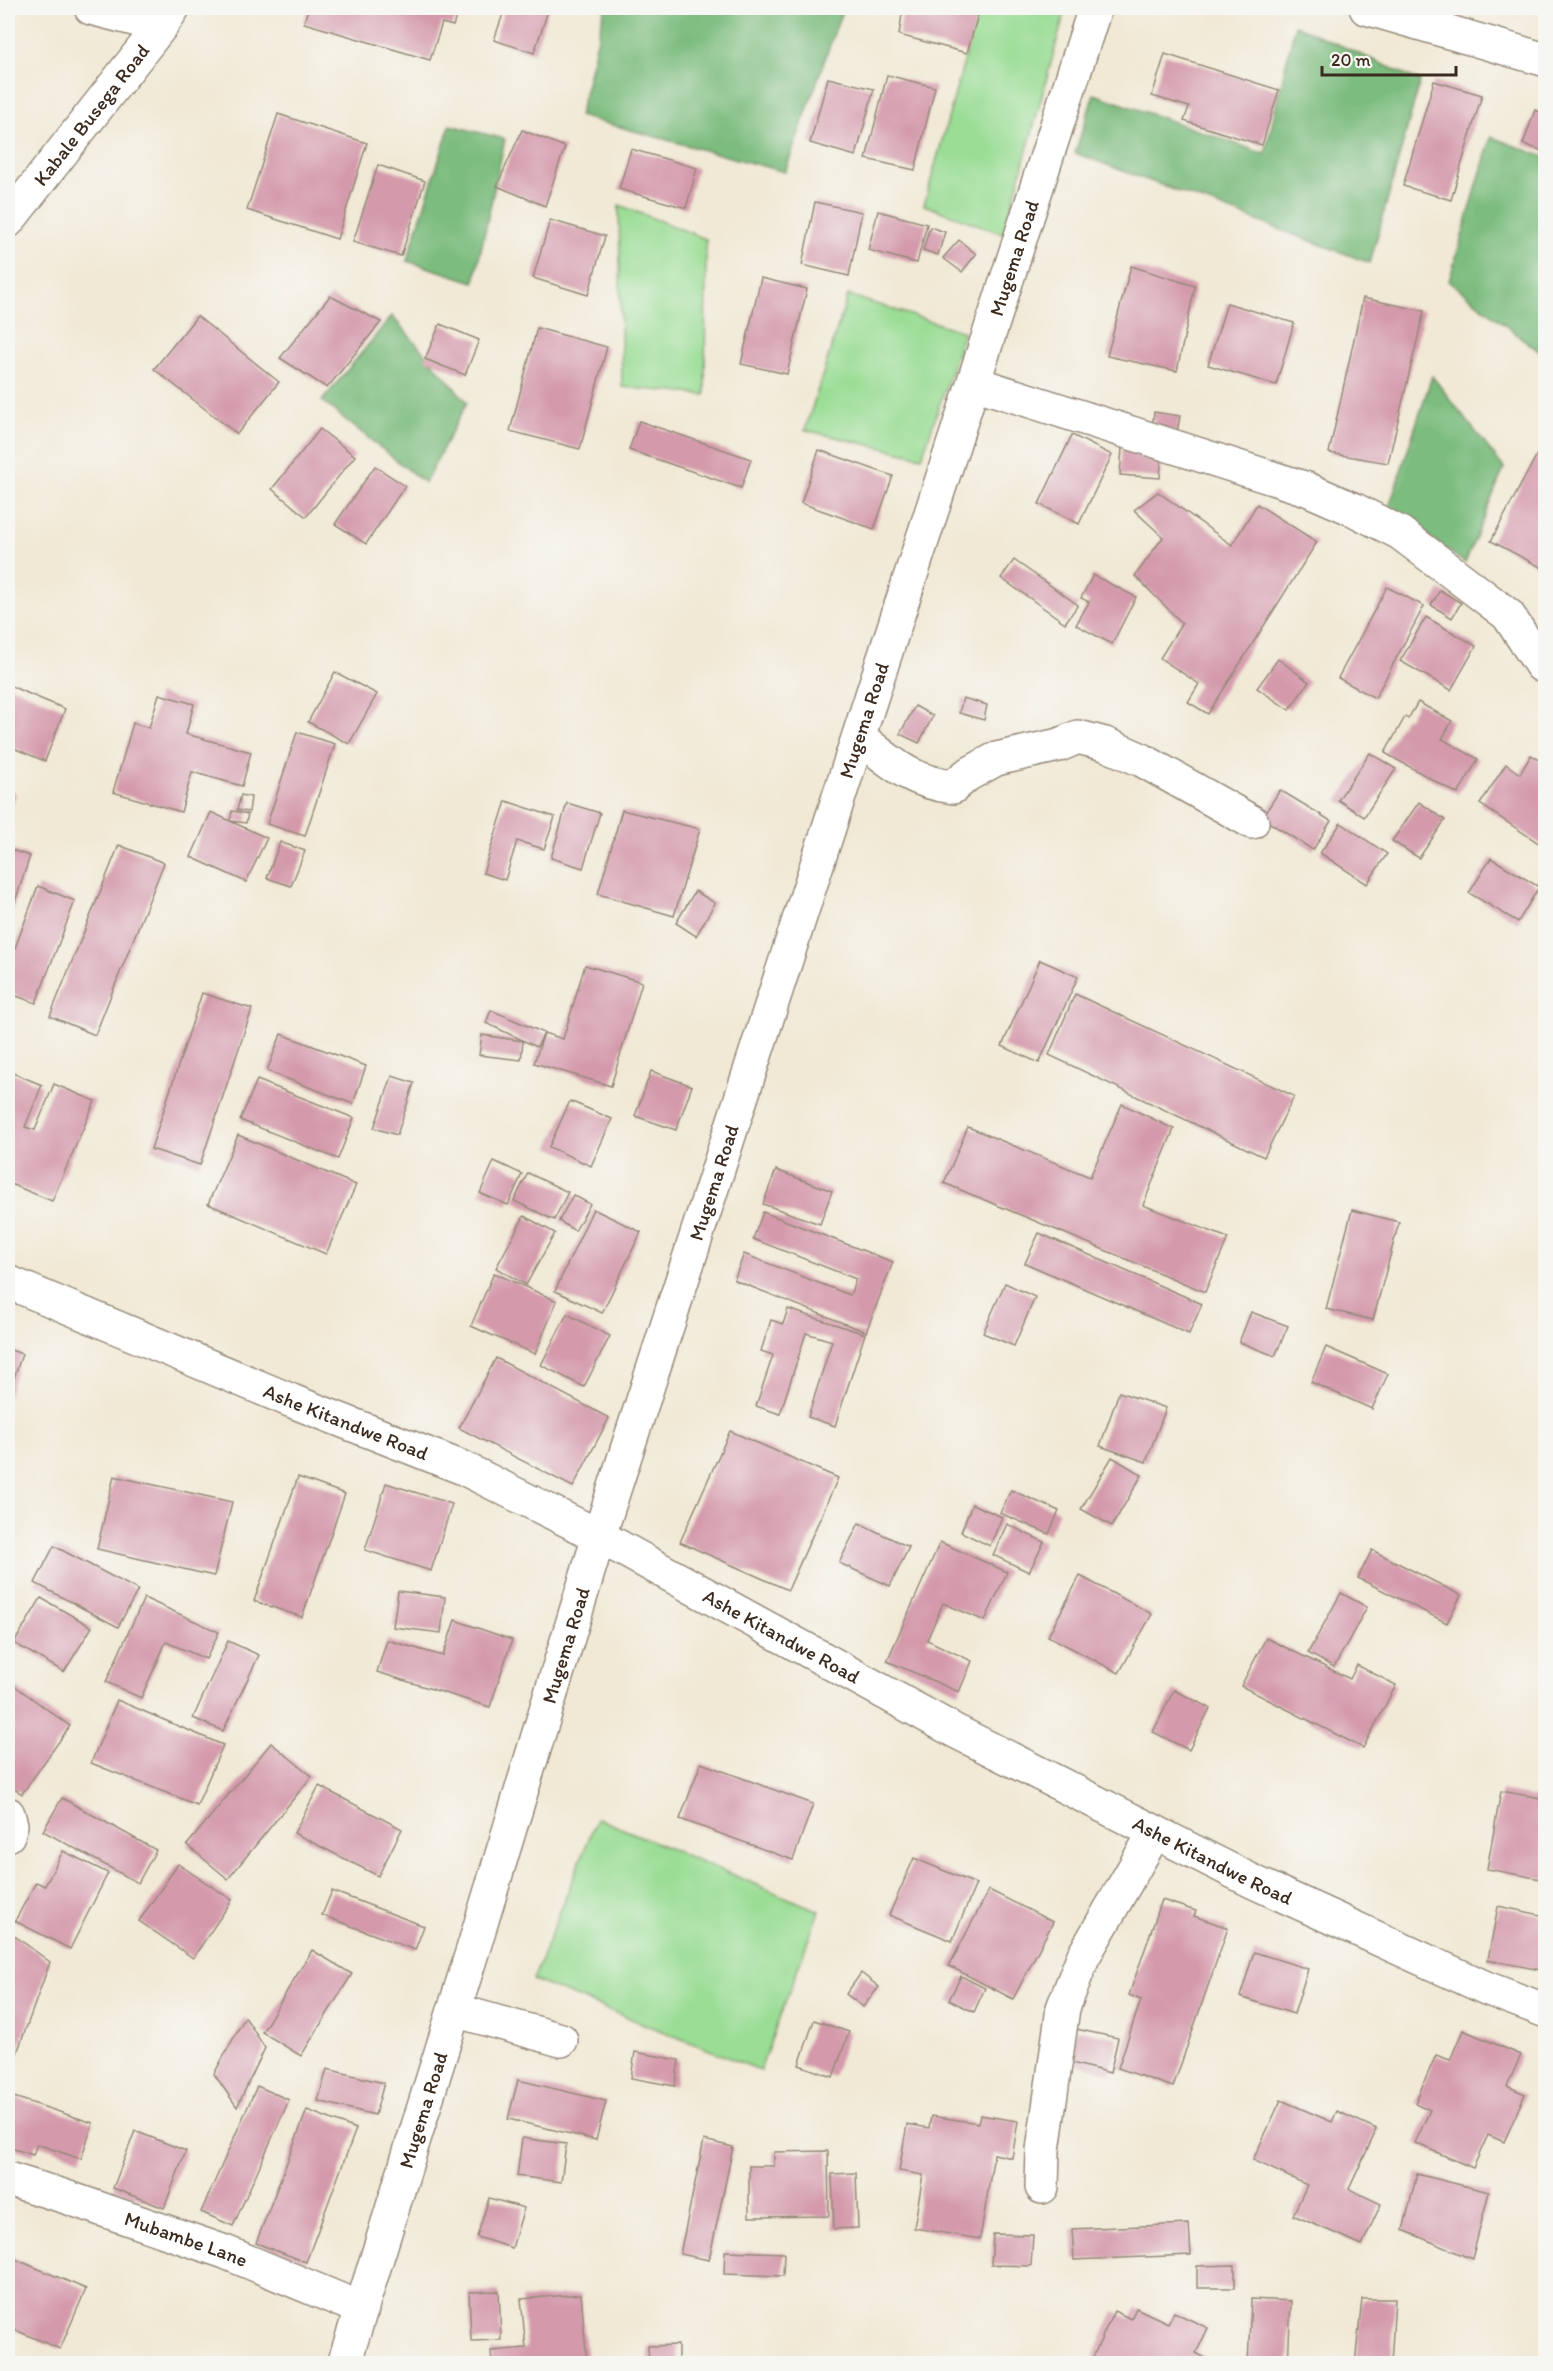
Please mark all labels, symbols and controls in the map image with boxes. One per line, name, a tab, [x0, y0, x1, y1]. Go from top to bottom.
street label: Kabale Busega Road	[28, 39, 155, 191]
scale bar	[1322, 39, 1456, 77]
text: 20 m	[1331, 49, 1371, 71]
street label: Mugema Road	[984, 197, 1044, 319]
street label: Mugema Road	[834, 659, 894, 781]
street label: Mugema Road	[684, 1121, 744, 1244]
street label: Ashe Kitandwe Road	[260, 1379, 432, 1465]
street label: Ashe Kitandwe Road	[699, 1583, 864, 1689]
street label: Mugema Road	[537, 1584, 595, 1707]
street label: Ashe Kitandwe Road	[1129, 1811, 1296, 1910]
street label: Mugema Road	[394, 2049, 452, 2171]
street label: Mubambe Lane	[121, 2206, 251, 2272]

